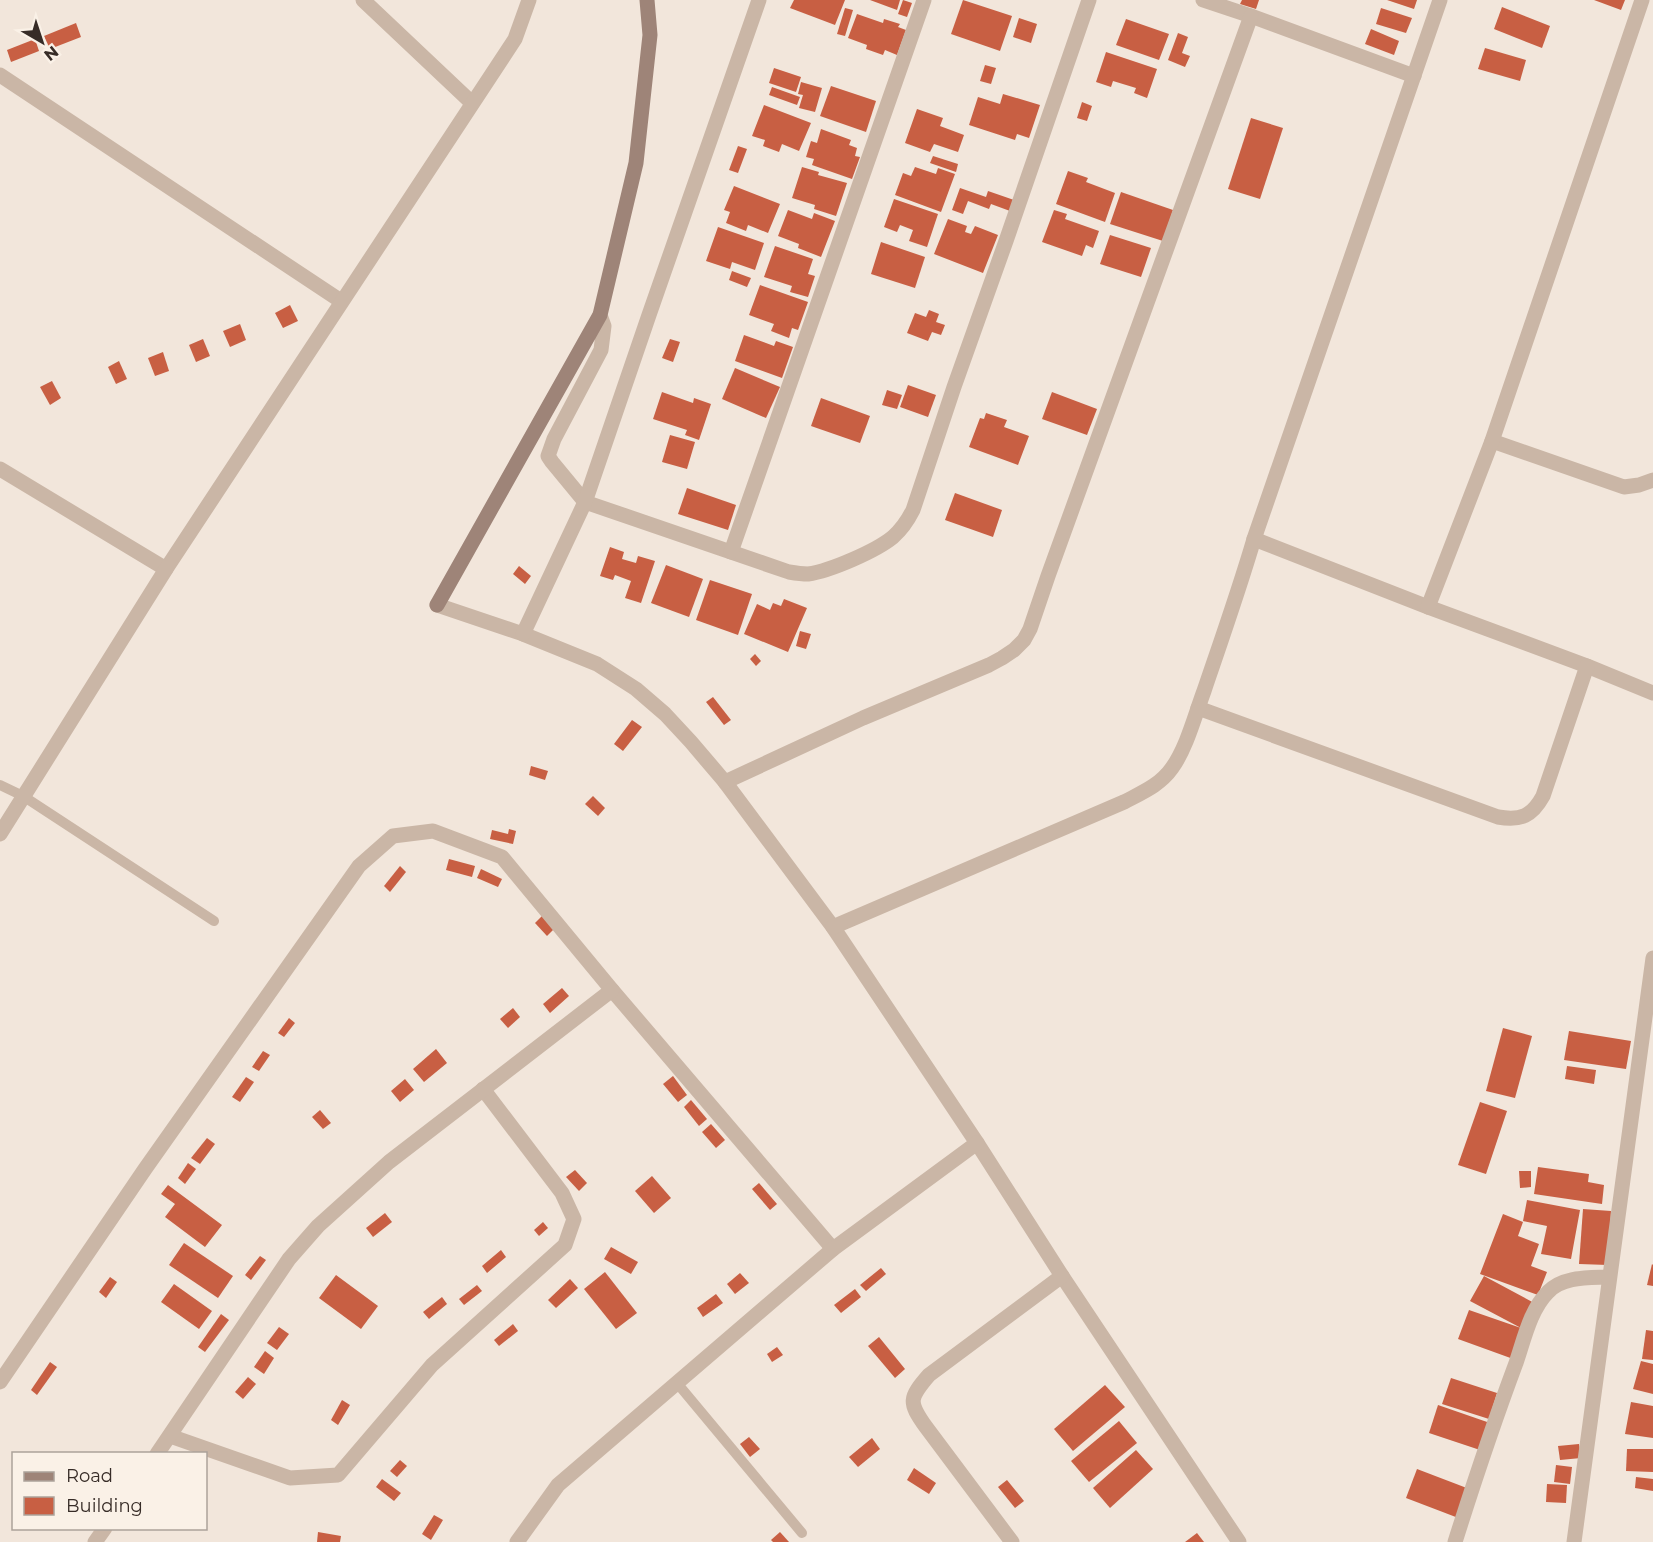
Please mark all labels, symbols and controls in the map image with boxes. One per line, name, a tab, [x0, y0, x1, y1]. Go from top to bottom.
north arrow	[12, 12, 72, 72]
text: N	[40, 42, 62, 65]
legend	[12, 1452, 207, 1530]
text: Road	[66, 1465, 113, 1487]
text: Building	[66, 1495, 143, 1517]

